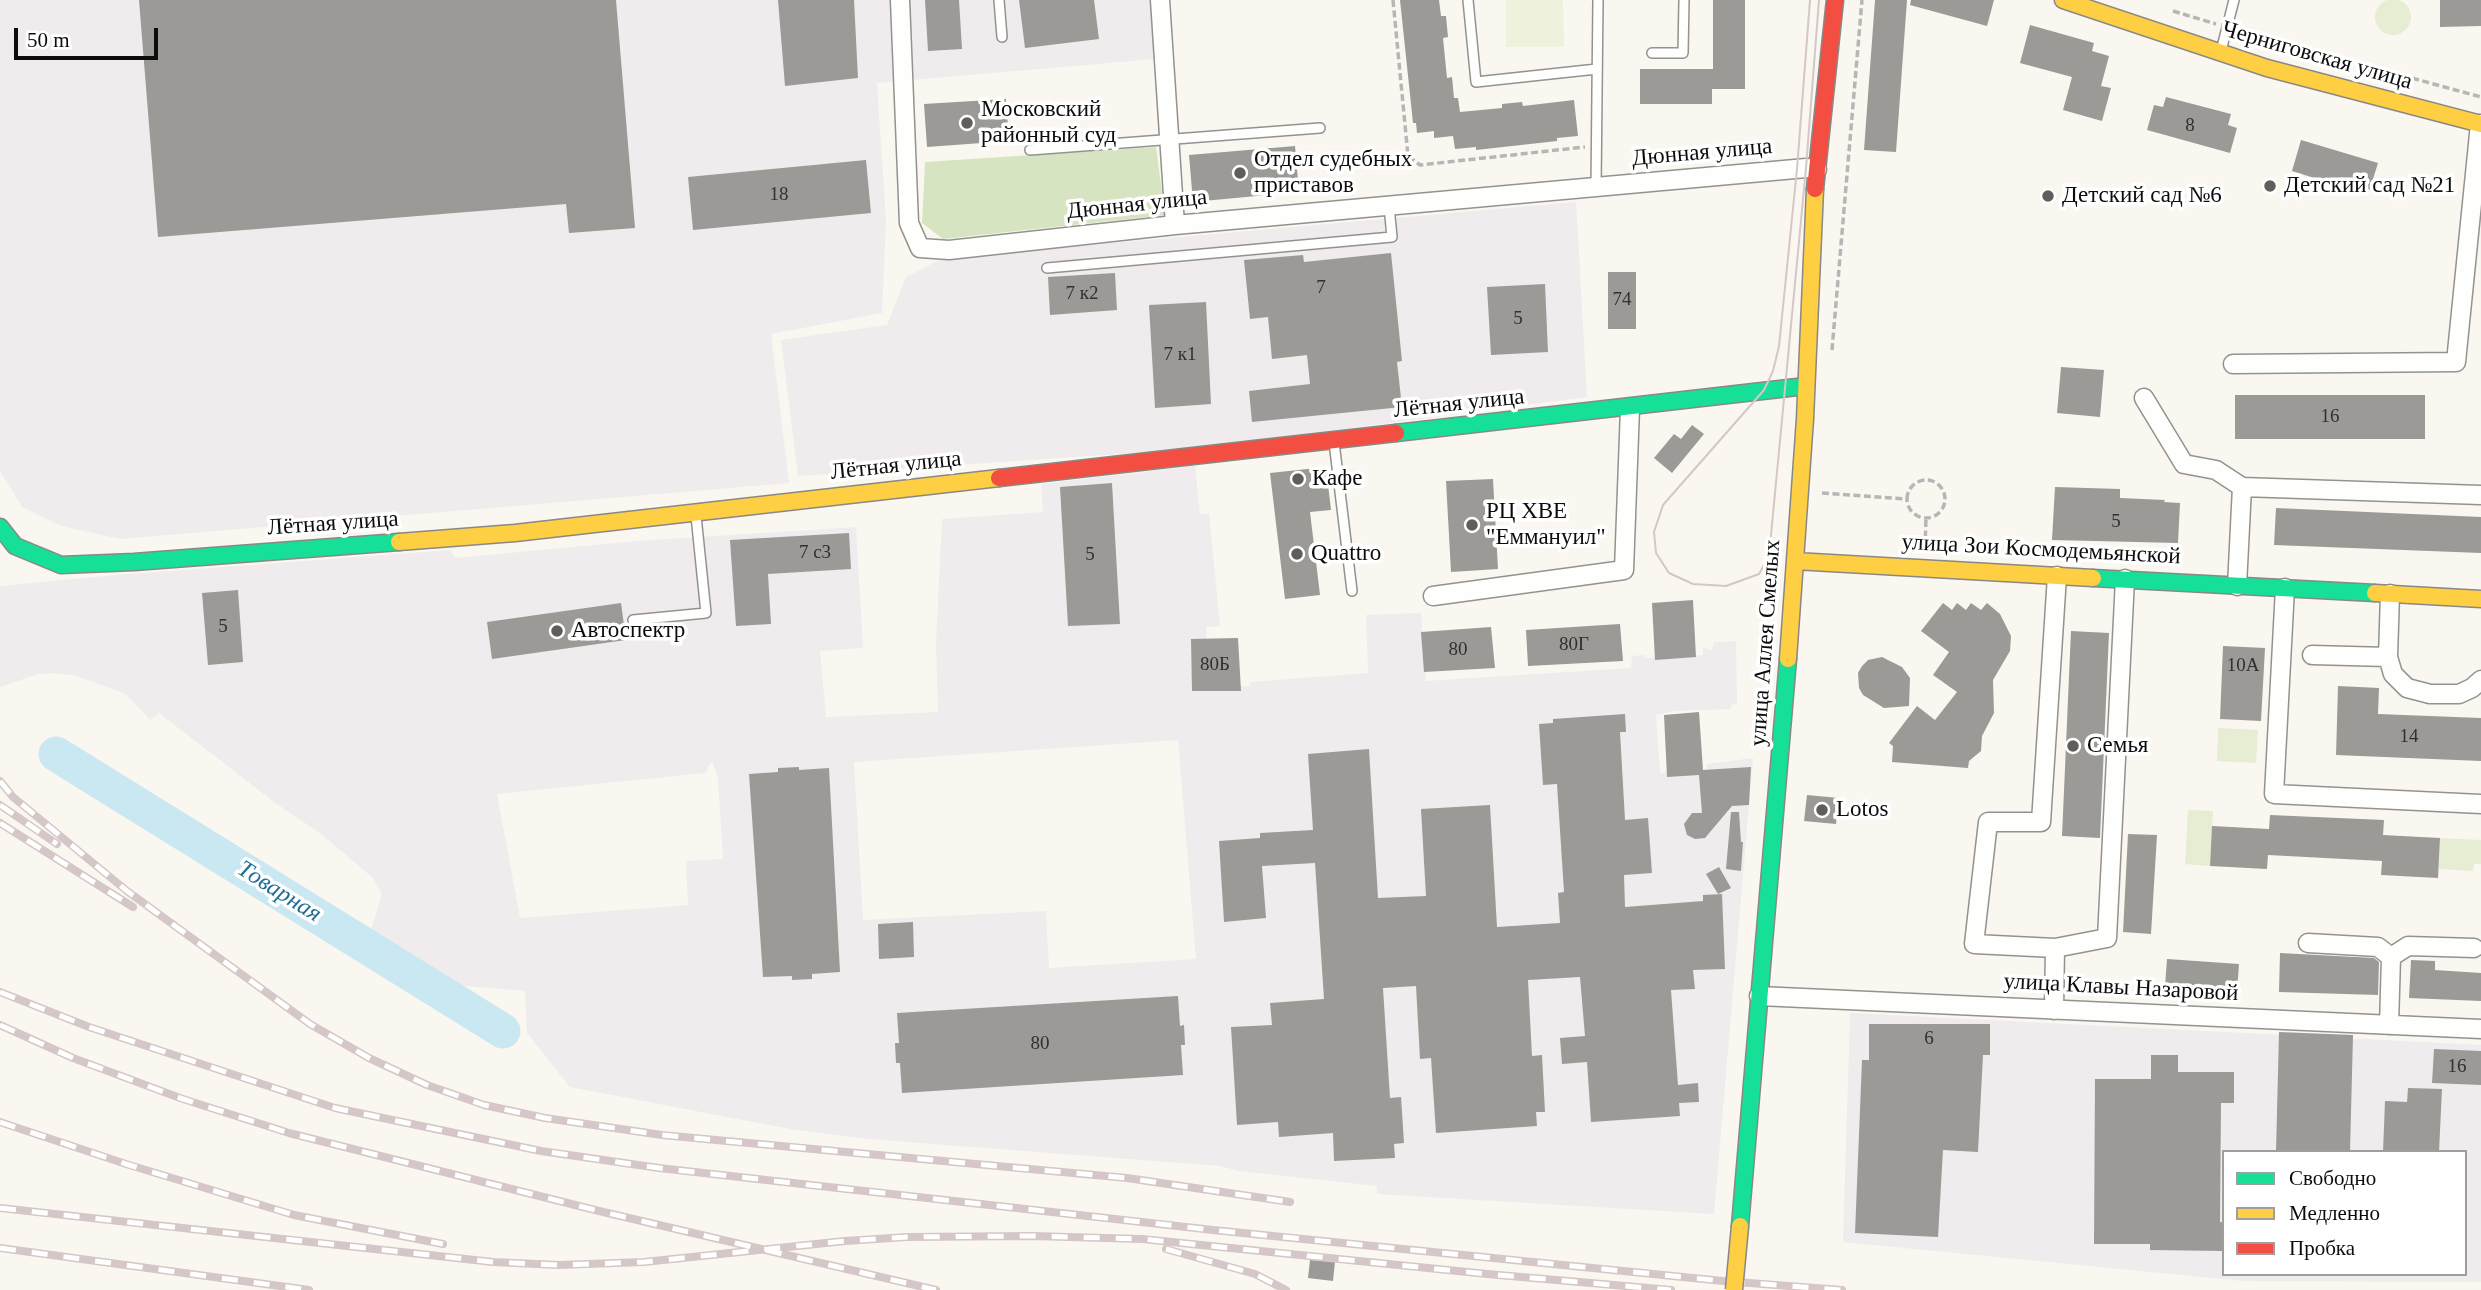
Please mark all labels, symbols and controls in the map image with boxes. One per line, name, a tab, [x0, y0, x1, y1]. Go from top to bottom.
scale bar	[18, 14, 161, 58]
street label: Черниговская улица	[2219, 16, 2415, 96]
text: 50 m	[27, 28, 70, 52]
place label: Московский районный суд	[981, 96, 1116, 150]
marker: Московский районный суд	[959, 115, 975, 131]
house number: 8	[2185, 115, 2195, 137]
street label: Дюнная улица	[1631, 133, 1773, 173]
place label: Отдел судебных приставов	[1254, 146, 1412, 200]
marker: Отдел судебных приставов	[1232, 165, 1248, 181]
place label: Детский сад №21	[2284, 172, 2455, 200]
marker: Детский сад №21	[2262, 178, 2278, 194]
place label: Детский сад №6	[2062, 182, 2222, 210]
house number: 18	[770, 184, 789, 206]
street label: Дюнная улица	[1066, 184, 1208, 226]
marker: Детский сад №6	[2040, 188, 2056, 204]
house number: 7	[1316, 277, 1326, 299]
house number: 7 к2	[1066, 283, 1098, 305]
house number: 74	[1612, 289, 1632, 311]
house number: 5	[1513, 308, 1523, 330]
house number: 7 к1	[1164, 344, 1196, 366]
street label: Лётная улица	[1392, 383, 1526, 425]
house number: 16	[2320, 406, 2339, 428]
street label: Лётная улица	[829, 445, 963, 487]
place label: Кафе	[1312, 465, 1362, 493]
marker: Кафе	[1290, 471, 1306, 487]
place label: РЦ ХВЕ "Еммануил"	[1486, 498, 1606, 552]
street label: Лётная улица	[266, 506, 400, 542]
house number: 5	[2111, 511, 2121, 533]
marker: РЦ ХВЕ "Еммануил"	[1464, 517, 1480, 533]
street label: улица Зои Космодемьянской	[1901, 529, 2181, 571]
street label: улица Аллея Смелых	[1745, 539, 1787, 747]
place label: Quattro	[1311, 540, 1381, 568]
house number: 7 с3	[799, 542, 831, 564]
house number: 5	[1085, 544, 1095, 566]
marker: Quattro	[1289, 546, 1305, 562]
house number: 5	[218, 616, 228, 638]
place label: Автоспектр	[571, 617, 685, 645]
marker: Автоспектр	[549, 623, 565, 639]
house number: 80Г	[1559, 634, 1589, 656]
house number: 80	[1448, 639, 1468, 661]
house number: 80Б	[1200, 654, 1230, 676]
house number: 10А	[2227, 655, 2259, 677]
house number: 14	[2400, 726, 2418, 748]
place label: Семья	[2087, 732, 2148, 760]
marker: Семья	[2065, 738, 2081, 754]
place label: Lotos	[1836, 796, 1888, 824]
marker: Lotos	[1814, 802, 1830, 818]
water label: Товарная	[232, 855, 326, 929]
street label: улица Клавы Назаровой	[2003, 968, 2239, 1008]
house number: 6	[1924, 1028, 1934, 1050]
house number: 80	[1030, 1033, 1050, 1055]
house number: 16	[2448, 1056, 2466, 1078]
legend	[2222, 1150, 2467, 1276]
text: Свободно	[2289, 1166, 2376, 1190]
text: Медленно	[2289, 1201, 2380, 1225]
text: Пробка	[2289, 1236, 2355, 1260]

